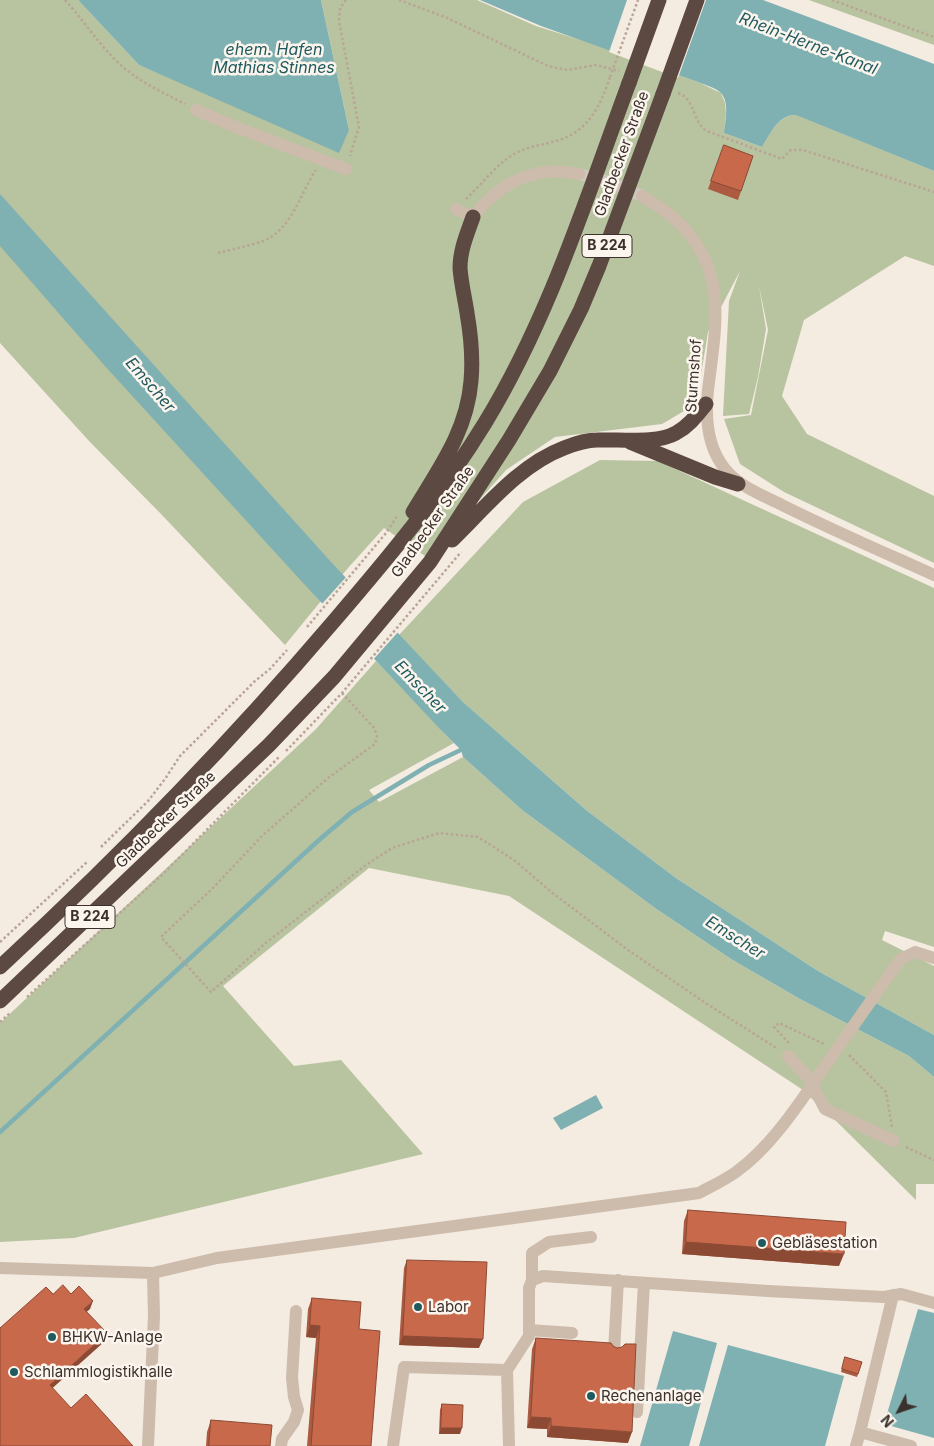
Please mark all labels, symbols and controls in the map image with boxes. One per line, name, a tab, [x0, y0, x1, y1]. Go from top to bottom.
water label: Rhein-Herne-Kanal	[736, 9, 880, 79]
water label: ehem. Hafen Mathias Stinnes	[213, 40, 335, 78]
street label: Gladbecker Straße	[591, 89, 653, 219]
road number: B 224	[582, 235, 632, 258]
street label: Sturmshof	[682, 339, 706, 413]
water label: Emscher	[121, 354, 179, 416]
street label: Gladbecker Straße	[388, 463, 478, 581]
water label: Emscher	[390, 657, 450, 717]
street label: Gladbecker Straße	[112, 768, 220, 872]
road number: B 224	[65, 906, 115, 929]
water label: Emscher	[702, 912, 768, 964]
place label: Gebläsestation	[772, 1234, 878, 1252]
marker: Gebläsestation	[756, 1237, 768, 1249]
place label: Labor	[428, 1298, 469, 1316]
marker: Labor	[412, 1301, 424, 1313]
place label: BHKW-Anlage	[62, 1328, 163, 1346]
marker: BHKW-Anlage	[46, 1331, 58, 1343]
place label: Schlammlogistikhalle	[24, 1363, 173, 1381]
marker: Schlammlogistikhalle	[8, 1366, 20, 1378]
north arrow	[874, 1386, 924, 1436]
place label: Rechenanlage	[601, 1387, 702, 1405]
marker: Rechenanlage	[585, 1390, 597, 1402]
text: N	[877, 1412, 897, 1431]

